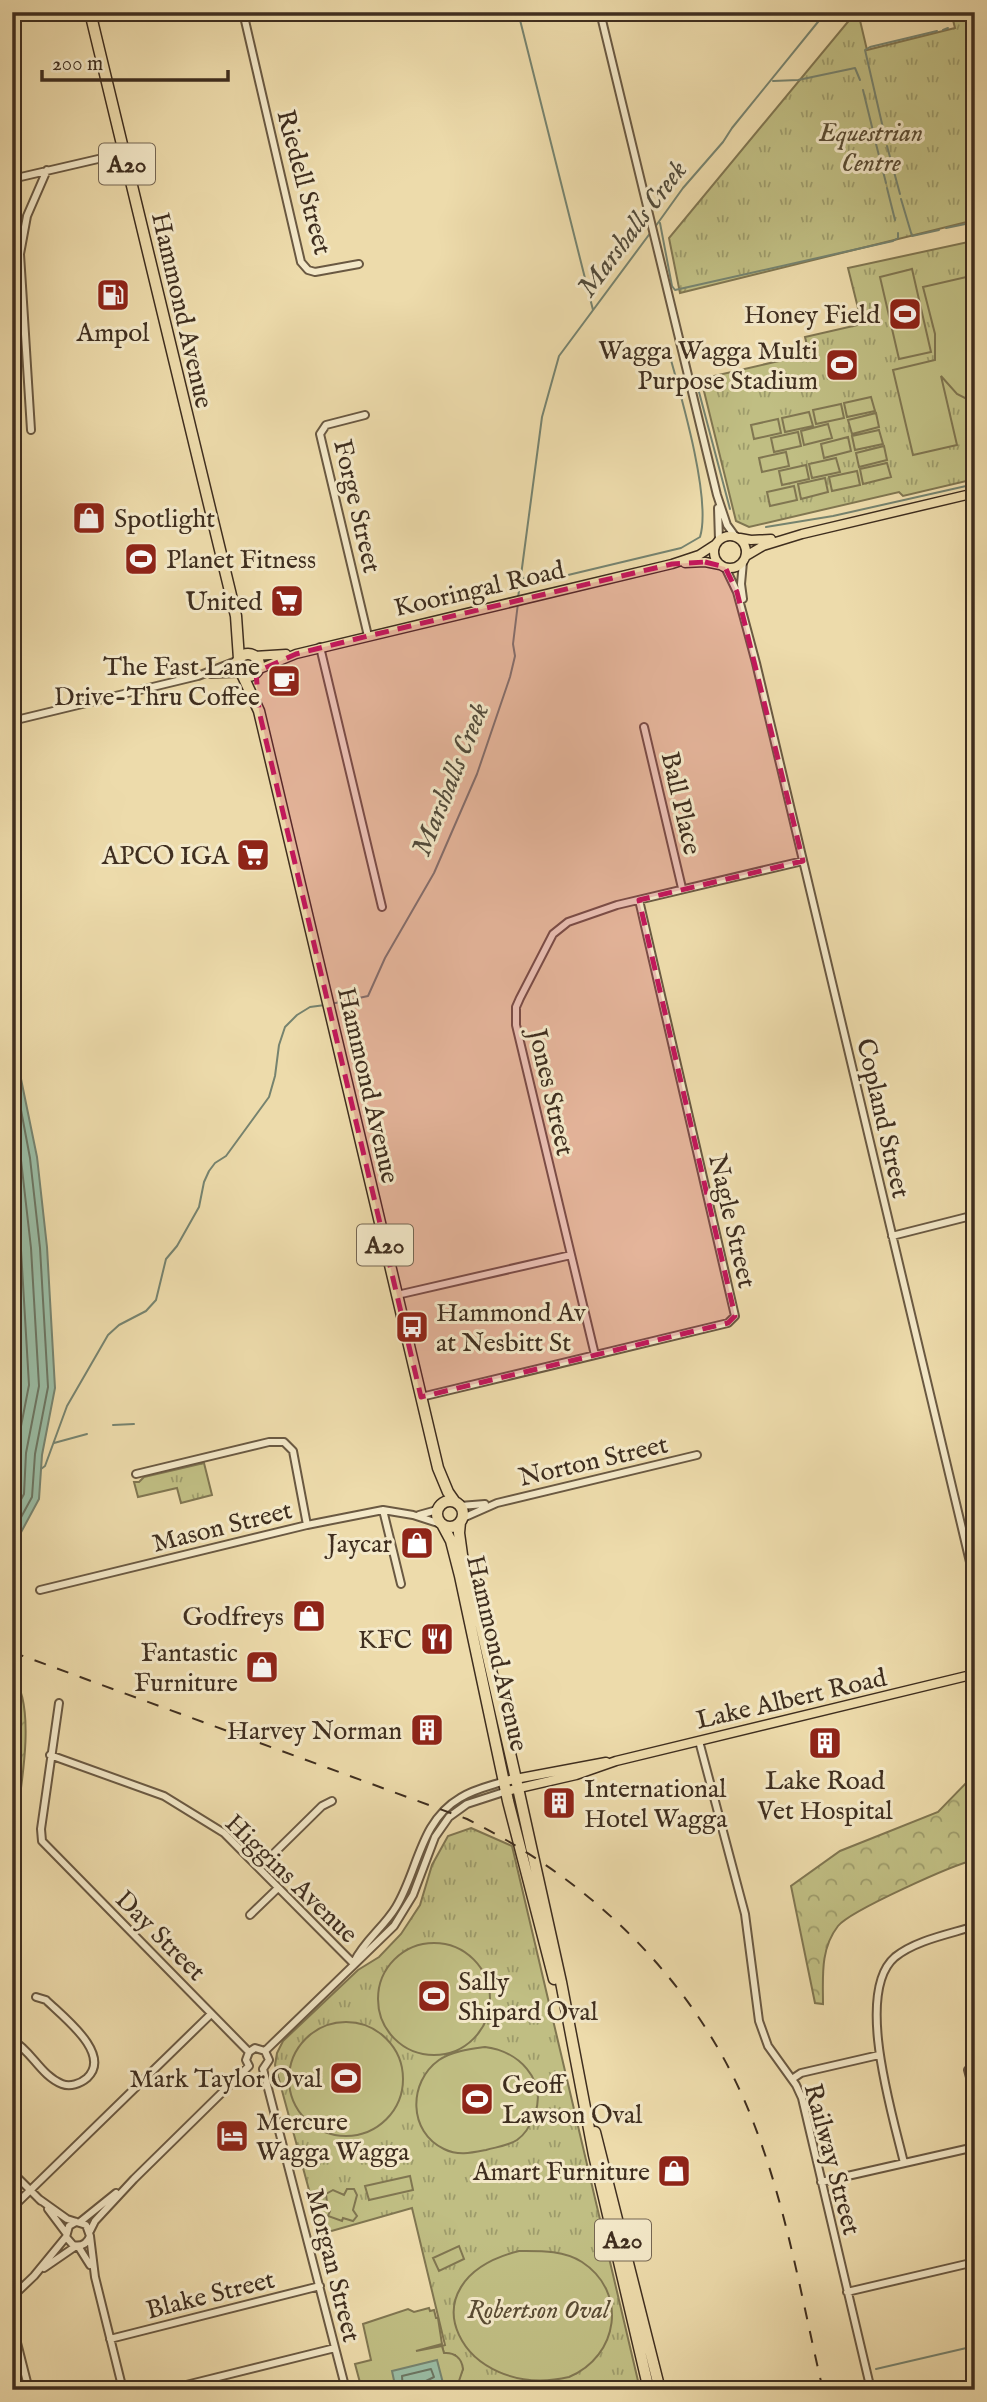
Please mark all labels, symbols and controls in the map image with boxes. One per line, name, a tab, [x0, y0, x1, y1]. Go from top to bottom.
scale bar	[42, 38, 228, 82]
text: 200 m	[52, 51, 103, 78]
street label: Riedell Street	[268, 106, 339, 259]
park label: Equestrian Centre	[818, 117, 923, 180]
road number: A20	[99, 144, 155, 184]
water label: Marshalls Creek	[570, 154, 696, 305]
street label: Hammond Avenue	[143, 209, 220, 412]
fuel station icon: Ampol	[94, 276, 132, 314]
sports icon: Honey Field	[886, 295, 924, 333]
place label: Honey Field	[744, 299, 880, 332]
place label: Ampol	[76, 317, 150, 350]
place label: Wagga Wagga Multi Purpose Stadium	[598, 335, 818, 398]
sports icon: Wagga Wagga Multi Purpose Stadium	[823, 346, 861, 384]
street label: Forge Street	[325, 436, 388, 576]
shop icon: Spotlight	[70, 499, 108, 537]
place label: Spotlight	[114, 503, 215, 536]
sports icon: Planet Fitness	[122, 540, 160, 578]
place label: Planet Fitness	[166, 544, 316, 577]
street label: Kooringal Road	[391, 554, 568, 625]
supermarket icon: United	[268, 582, 306, 620]
place label: United	[185, 586, 262, 619]
place label: The Fast Lane Drive-Thru Coffee	[54, 651, 260, 714]
cafe icon: The Fast Lane Drive-Thru Coffee	[265, 662, 303, 700]
water label: Marshalls Creek	[405, 698, 498, 862]
street label: Ball Place	[653, 749, 708, 858]
supermarket icon: APCO IGA	[234, 836, 272, 874]
place label: APCO IGA	[101, 840, 230, 873]
street label: Hammond Avenue	[329, 984, 406, 1187]
street label: Jones Street	[519, 1023, 581, 1159]
street label: Copland Street	[848, 1035, 917, 1201]
street label: Nagle Street	[700, 1151, 763, 1292]
road number: A20	[357, 1224, 413, 1266]
place label: Hammond Av at Nesbitt St	[436, 1297, 586, 1360]
bus stop icon: Hammond Av at Nesbitt St	[393, 1308, 431, 1346]
street label: Norton Street	[516, 1428, 671, 1495]
street label: Mason Street	[149, 1494, 296, 1561]
shop icon: Jaycar	[398, 1524, 436, 1562]
place label: Jaycar	[324, 1528, 392, 1561]
street label: Hammond Avenue	[458, 1552, 535, 1755]
shop icon: Godfreys	[290, 1597, 328, 1635]
place label: Godfreys	[183, 1601, 284, 1634]
restaurant icon: KFC	[418, 1620, 456, 1658]
place label: KFC	[358, 1624, 412, 1657]
place label: Fantastic Furniture	[134, 1637, 238, 1700]
shop icon: Fantastic Furniture	[243, 1648, 281, 1686]
street label: Lake Albert Road	[693, 1661, 890, 1737]
building icon: Harvey Norman	[408, 1711, 446, 1749]
place label: Harvey Norman	[227, 1715, 402, 1748]
building icon: Lake Road Vet Hospital	[806, 1724, 844, 1762]
place label: Lake Road Vet Hospital	[756, 1765, 894, 1828]
place label: International Hotel Wagga	[584, 1773, 728, 1836]
building icon: International Hotel Wagga	[540, 1784, 578, 1822]
street label: Higgins Avenue	[217, 1807, 365, 1951]
street label: Day Street	[108, 1884, 212, 1988]
place label: Sally Shipard Oval	[458, 1966, 599, 2029]
sports icon: Sally Shipard Oval	[415, 1977, 453, 2015]
sports icon: Mark Taylor Oval	[327, 2059, 365, 2097]
place label: Mark Taylor Oval	[129, 2063, 323, 2096]
place label: Geoff Lawson Oval	[502, 2069, 643, 2132]
sports icon: Geoff Lawson Oval	[458, 2080, 496, 2118]
street label: Railway Street	[795, 2080, 868, 2239]
place label: Mercure Wagga Wagga	[256, 2106, 410, 2169]
hotel icon: Mercure Wagga Wagga	[213, 2117, 251, 2155]
shop icon: Amart Furniture	[655, 2152, 693, 2190]
place label: Amart Furniture	[472, 2156, 650, 2189]
street label: Morgan Street	[298, 2185, 368, 2346]
road number: A20	[595, 2220, 651, 2260]
street label: Blake Street	[143, 2264, 278, 2327]
park label: Robertson Oval	[467, 2294, 611, 2327]

